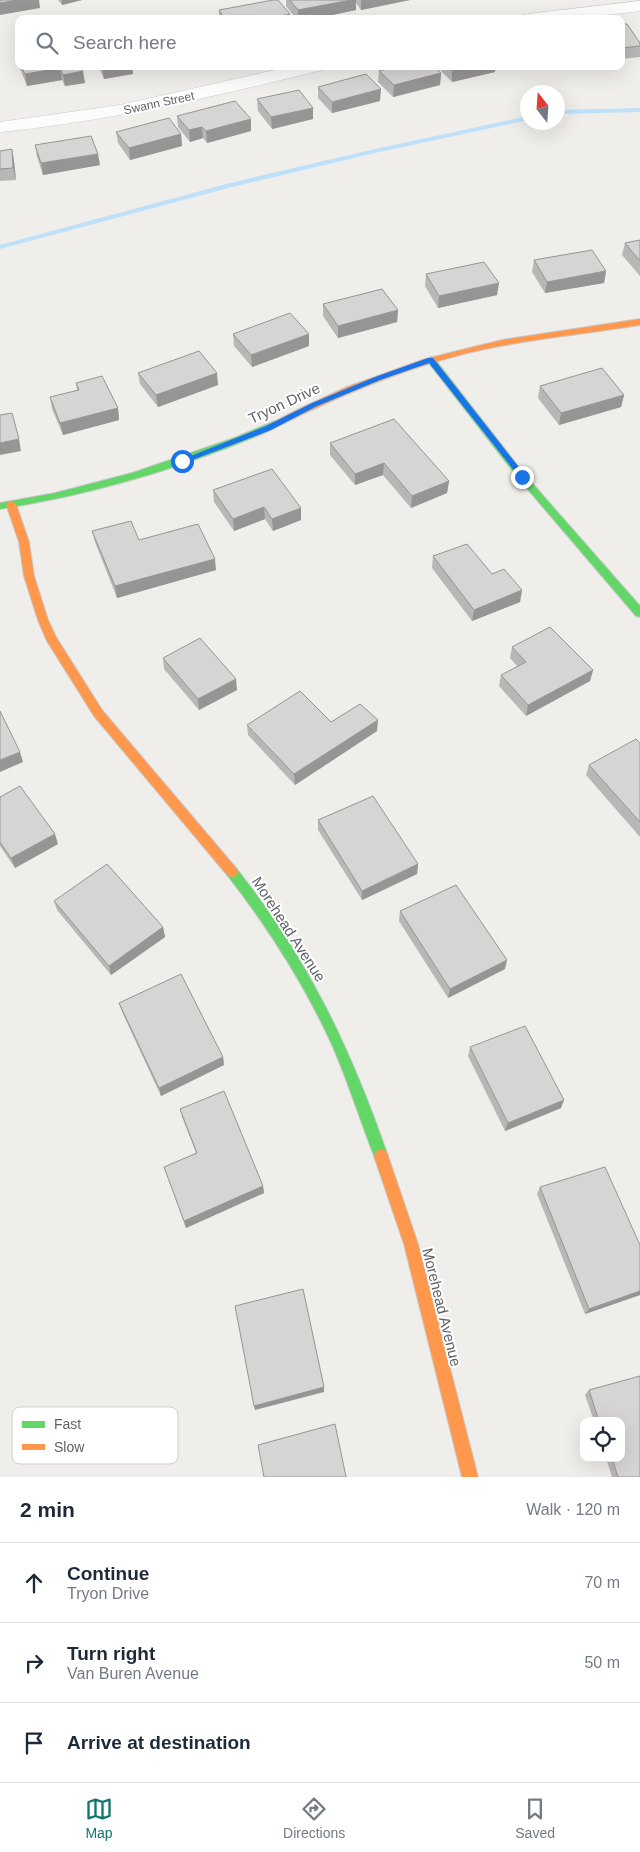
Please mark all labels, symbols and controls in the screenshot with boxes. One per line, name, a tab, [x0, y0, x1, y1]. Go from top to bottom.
search box	[15, 15, 625, 70]
icon: search	[33, 29, 61, 57]
text: Search here	[73, 32, 177, 53]
north arrow	[520, 85, 565, 130]
street label: Swann Street	[122, 89, 196, 117]
street label: Tryon Drive	[246, 379, 322, 427]
route start	[171, 450, 194, 473]
route end	[511, 466, 534, 489]
street label: Morehead Avenue	[249, 873, 329, 985]
street label: Morehead Avenue	[419, 1246, 465, 1368]
legend	[12, 1407, 178, 1464]
text: Fast	[54, 1416, 81, 1432]
map controls	[580, 1417, 625, 1462]
button: locate	[580, 1417, 625, 1462]
text: Slow	[54, 1439, 85, 1455]
text: 2 min	[20, 1498, 75, 1521]
text: Walk · 120 m	[526, 1501, 620, 1518]
text: Continue	[67, 1563, 149, 1584]
icon: ahead	[20, 1569, 48, 1597]
text: 70 m	[584, 1574, 620, 1591]
text: Tryon Drive	[67, 1585, 149, 1602]
text: Turn right	[67, 1643, 155, 1664]
icon: right	[20, 1649, 48, 1677]
text: 50 m	[584, 1654, 620, 1671]
text: Van Buren Avenue	[67, 1665, 199, 1682]
icon: arrive	[20, 1729, 48, 1757]
text: Arrive at destination	[67, 1732, 251, 1753]
tab: Map	[85, 1795, 113, 1841]
tab: Directions	[283, 1795, 345, 1841]
tab: Saved	[515, 1795, 555, 1841]

